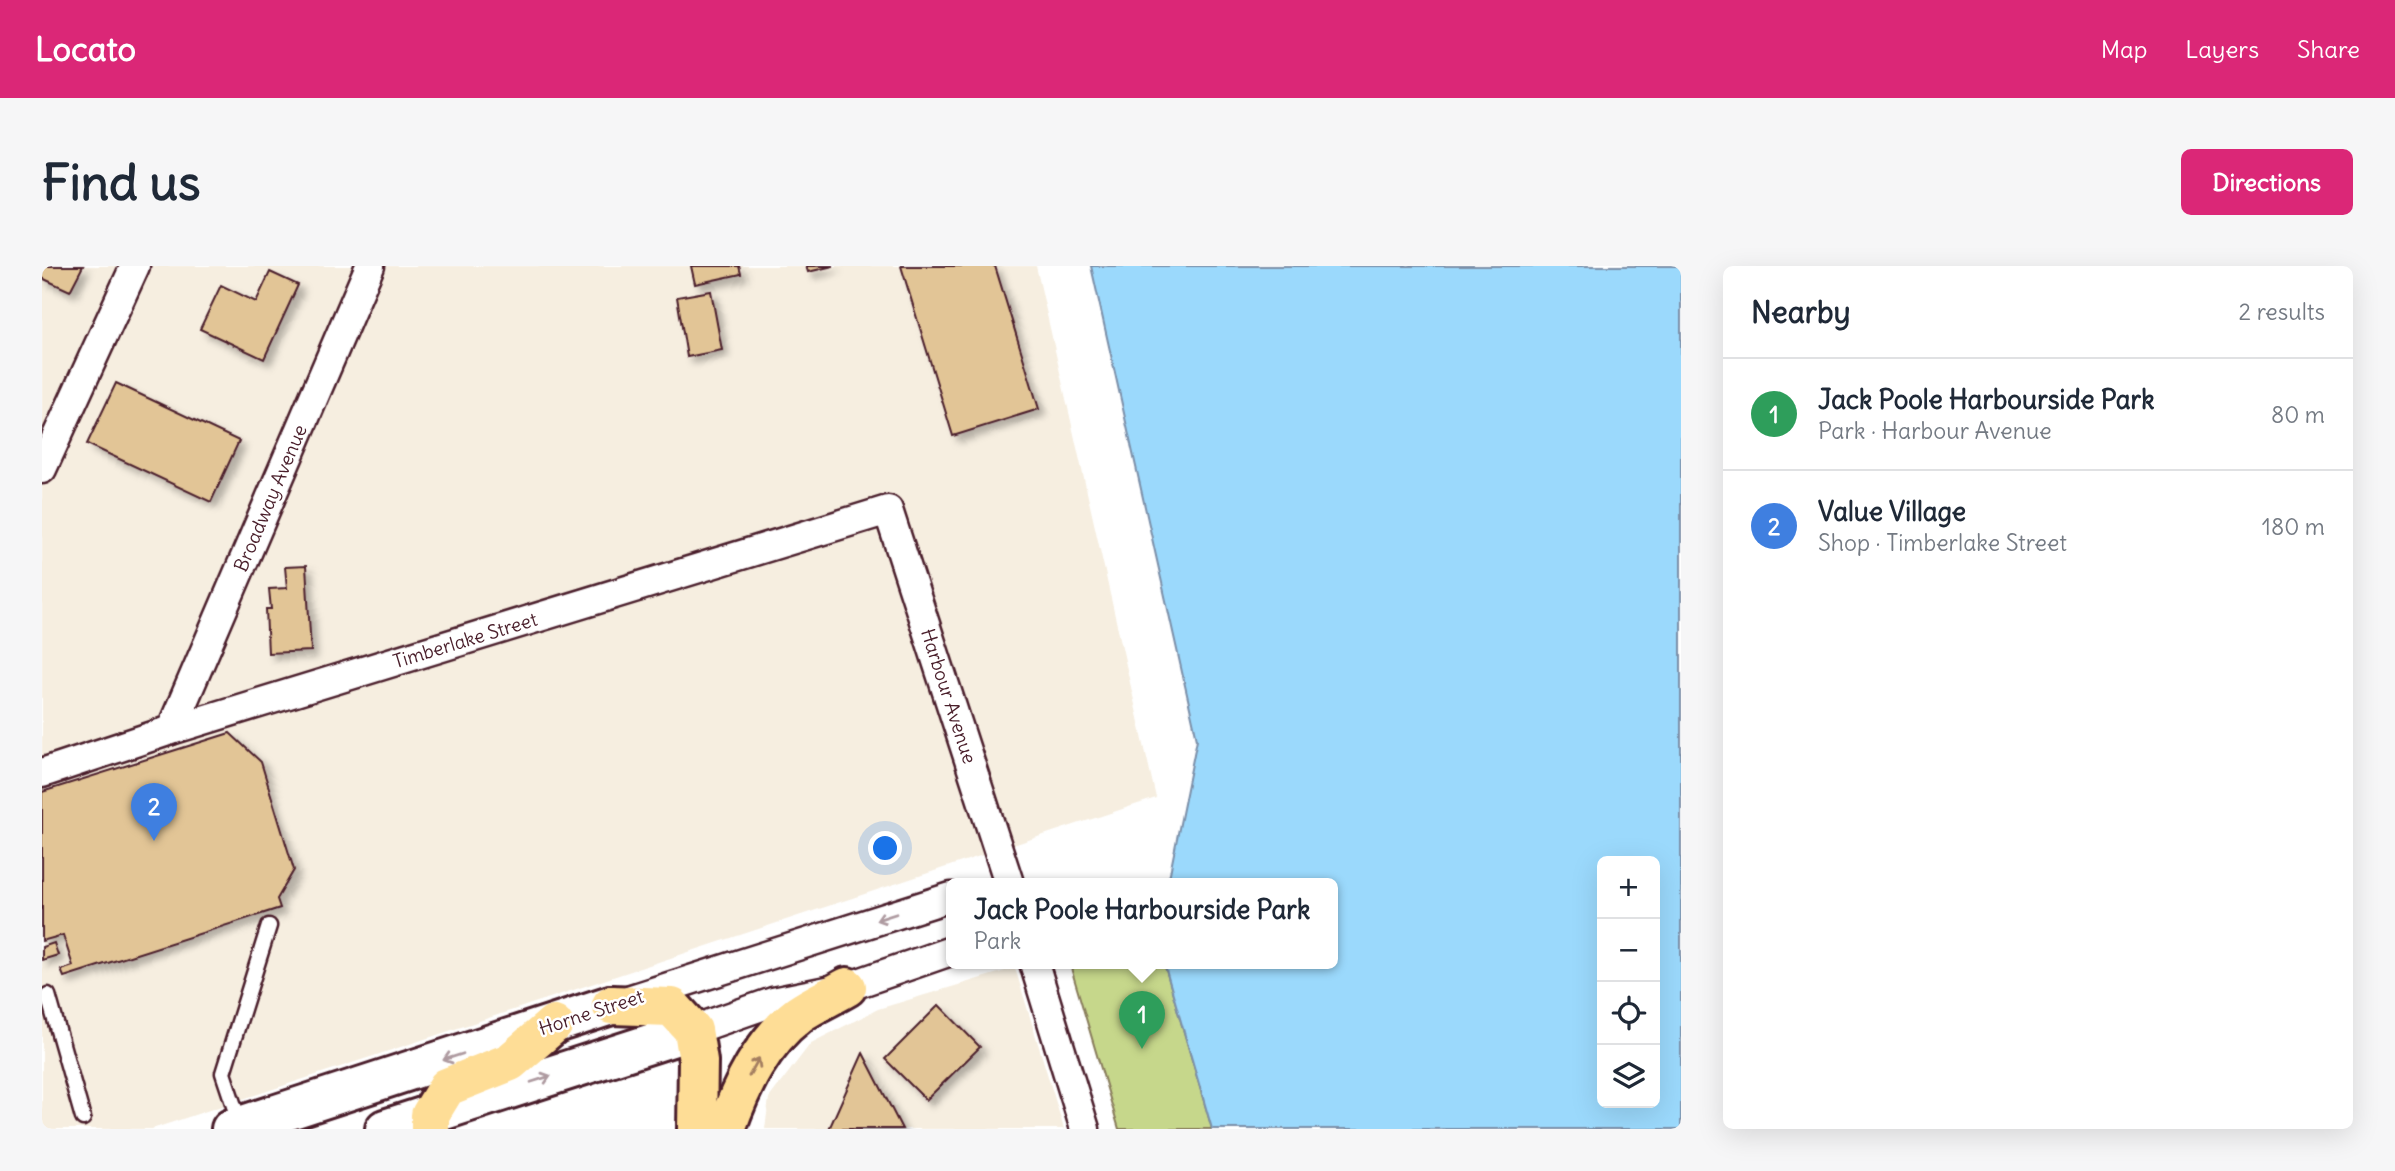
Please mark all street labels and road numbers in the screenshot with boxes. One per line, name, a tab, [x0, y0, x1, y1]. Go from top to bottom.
street label: Broadway Avenue	[228, 421, 312, 575]
street label: Timberlake Street	[390, 607, 540, 673]
street label: Harbour Avenue	[916, 625, 982, 767]
street label: Horne Street	[536, 984, 646, 1040]

